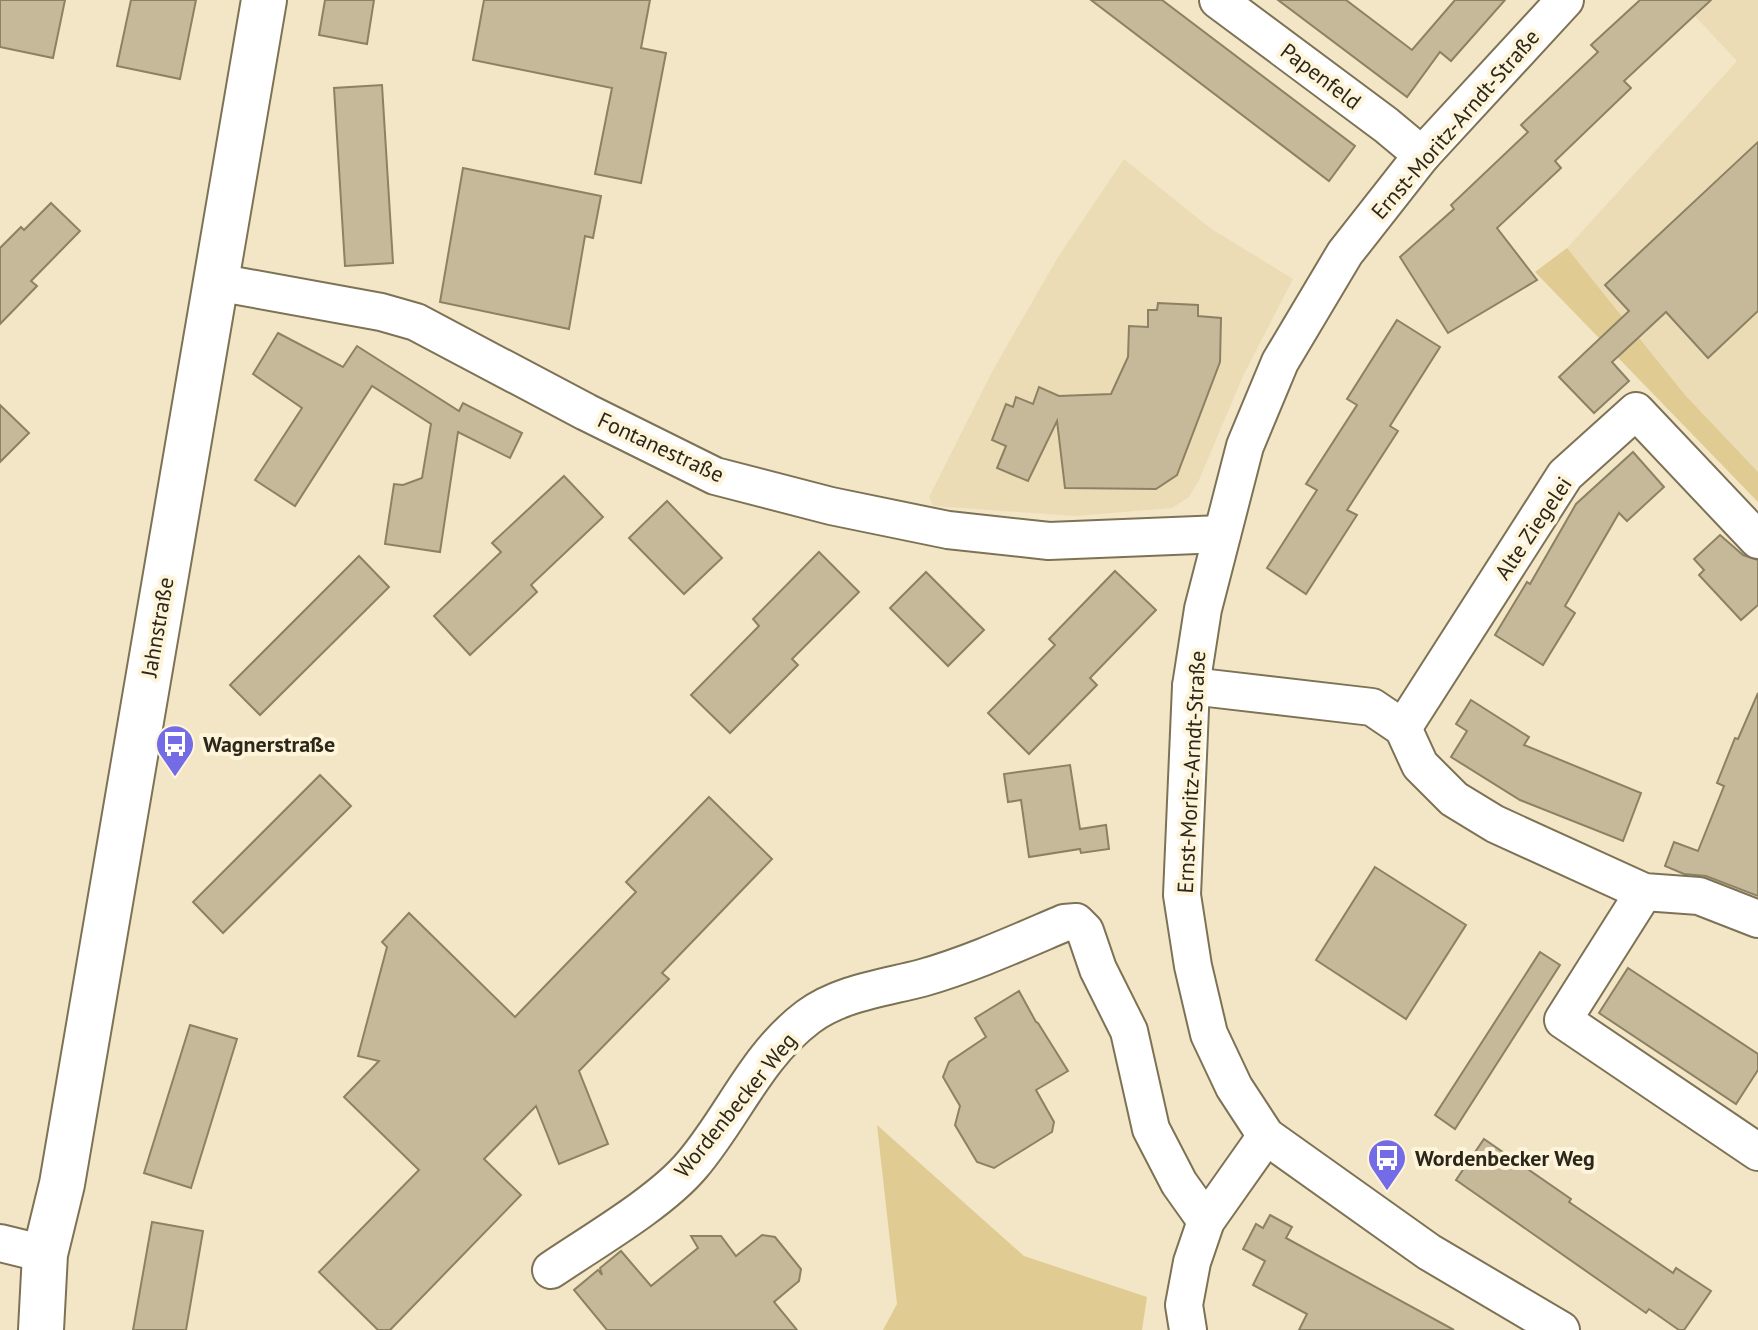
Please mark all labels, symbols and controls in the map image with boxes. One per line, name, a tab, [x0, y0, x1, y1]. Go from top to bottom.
street label: Ernst-Moritz-Arndt-Straße	[1365, 23, 1545, 225]
street label: Papenfeld	[1275, 37, 1367, 115]
street label: Fontanestraße	[593, 406, 729, 488]
street label: Alte Ziegelei	[1488, 471, 1578, 585]
street label: Jahnstraße	[134, 575, 180, 680]
street label: Ernst-Moritz-Arndt-Straße	[1171, 650, 1211, 894]
bus stop icon: Wagnerstraße	[154, 723, 196, 778]
place label: Wagnerstraße	[203, 730, 335, 758]
street label: Wordenbecker Weg	[668, 1027, 802, 1183]
bus stop icon: Wordenbecker Weg	[1366, 1137, 1408, 1192]
place label: Wordenbecker Weg	[1415, 1144, 1595, 1172]

